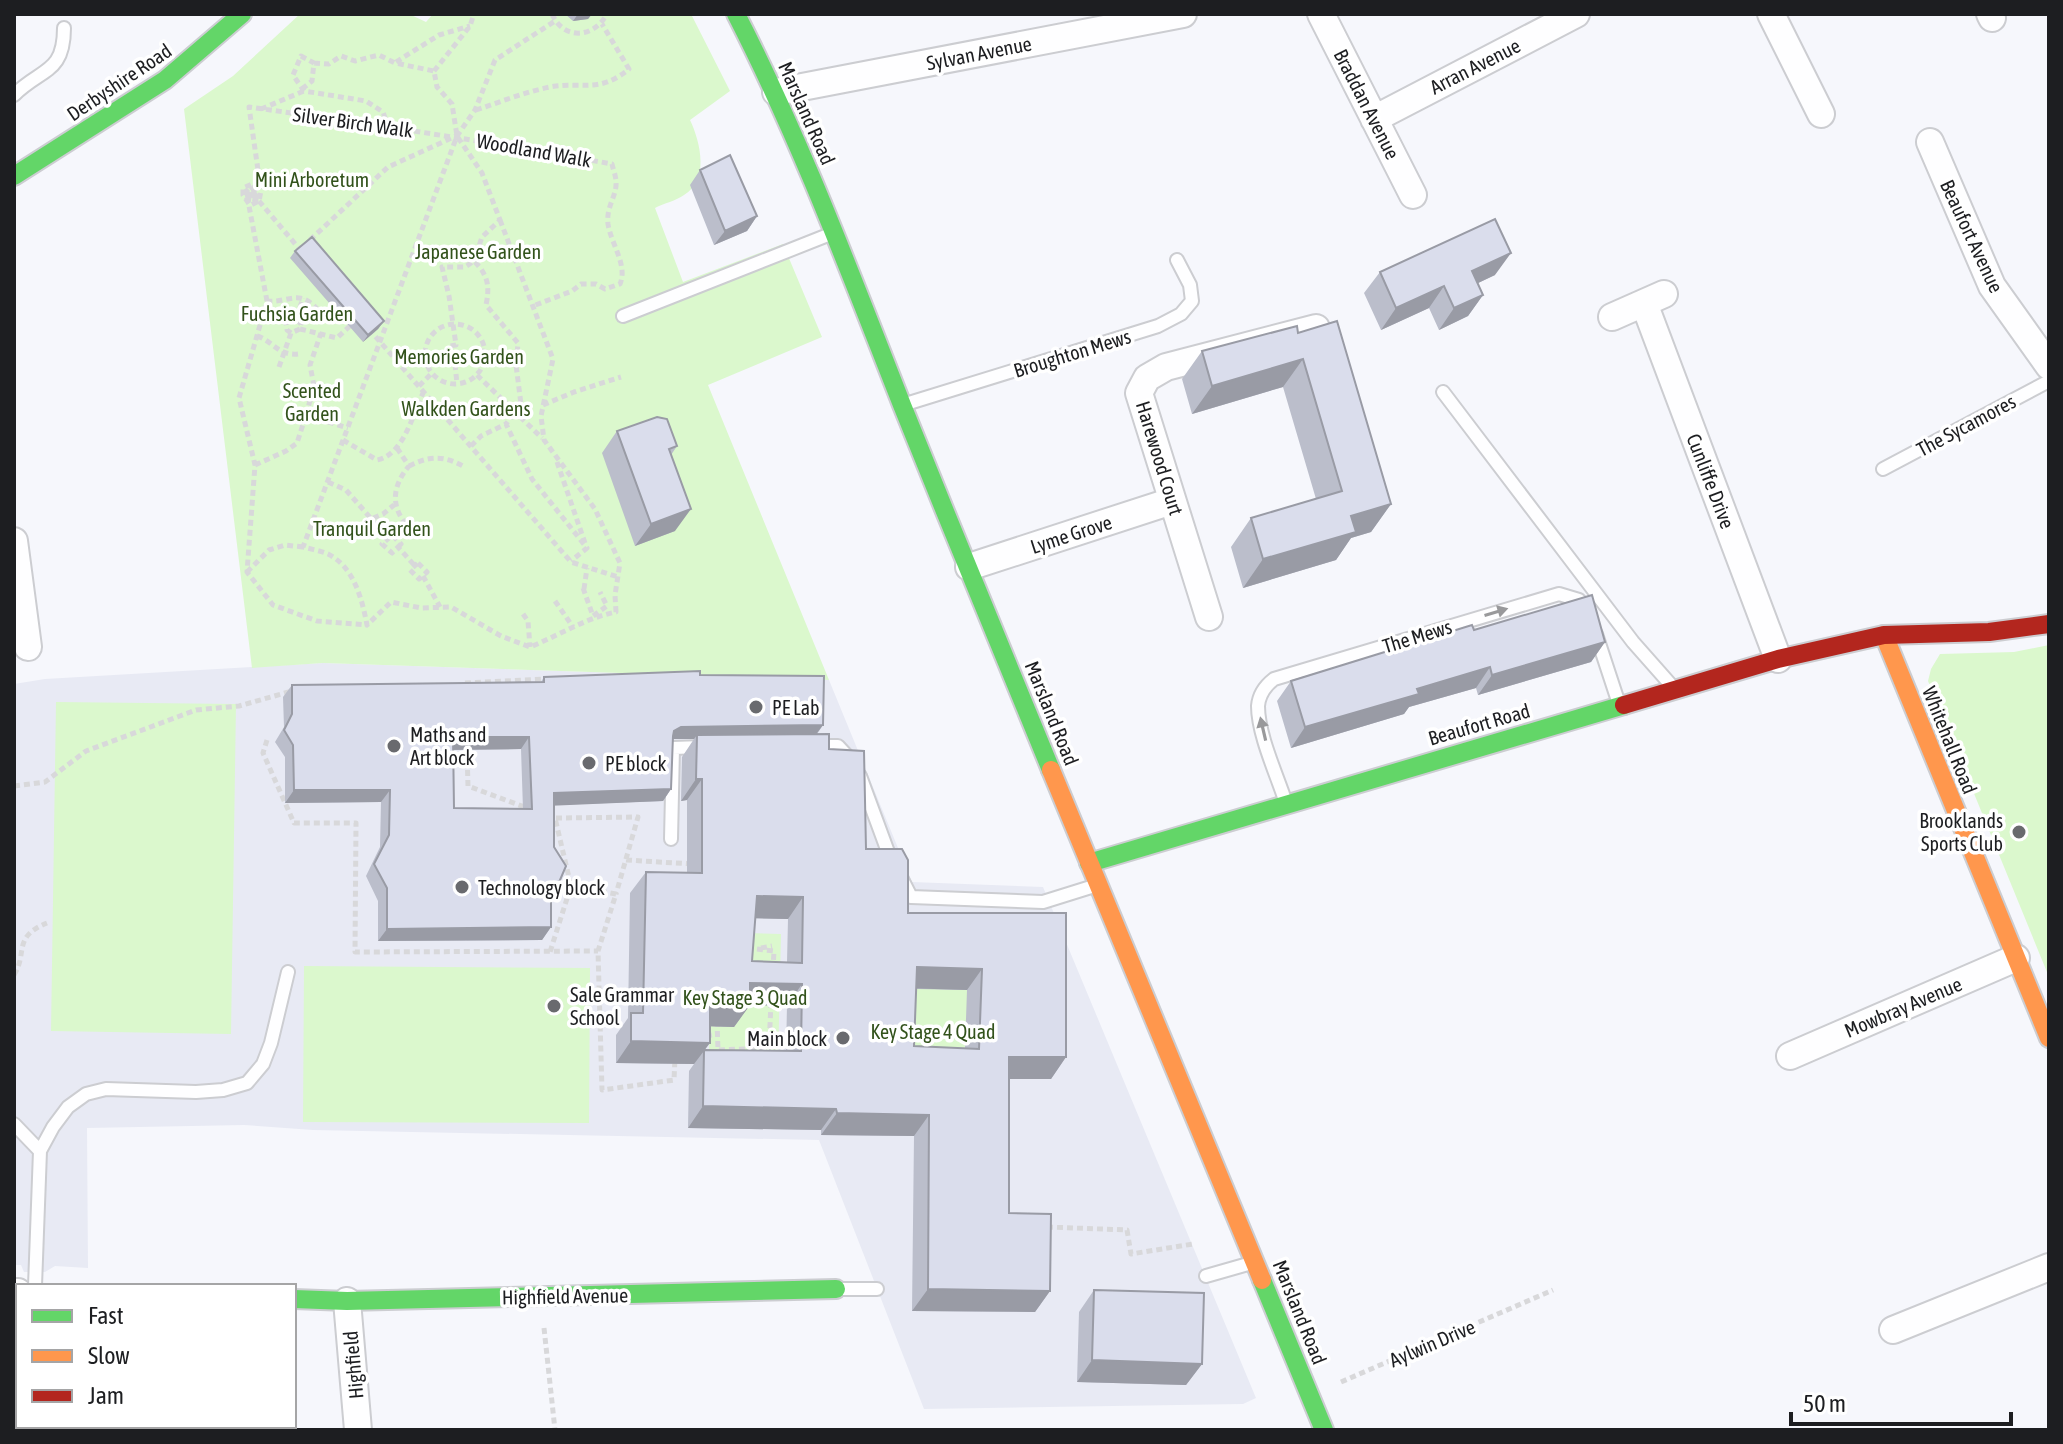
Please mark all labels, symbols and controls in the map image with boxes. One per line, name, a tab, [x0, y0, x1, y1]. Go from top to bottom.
street label: Sylvan Avenue	[924, 32, 1034, 74]
street label: Arran Avenue	[1426, 33, 1524, 99]
street label: Derbyshire Road	[62, 39, 176, 125]
street label: Braddan Avenue	[1329, 45, 1405, 163]
street label: Marsland Road	[774, 58, 840, 168]
street label: Silver Birch Walk	[291, 102, 415, 142]
street label: Woodland Walk	[475, 129, 593, 171]
park label: Mini Arboretum	[255, 168, 369, 191]
street label: Beaufort Avenue	[1936, 176, 2008, 296]
park label: Japanese Garden	[415, 240, 541, 263]
park label: Fuchsia Garden	[241, 302, 353, 325]
street label: Broughton Mews	[1011, 324, 1133, 382]
park label: Memories Garden	[394, 345, 524, 368]
park label: Scented Garden	[283, 379, 341, 425]
street label: The Sycamores	[1913, 389, 2019, 461]
park label: Walkden Gardens	[401, 397, 531, 420]
street label: Harewood Court	[1132, 398, 1188, 518]
street label: Cunliffe Drive	[1682, 430, 1740, 532]
street label: Lyme Grove	[1027, 510, 1115, 558]
park label: Tranquil Garden	[313, 517, 431, 540]
one-way arrow	[1484, 605, 1508, 618]
street label: The Mews	[1380, 615, 1454, 657]
street label: Marsland Road	[1021, 658, 1083, 768]
street label: Whitehall Road	[1918, 683, 1982, 797]
place label: PE Lab	[772, 696, 820, 719]
marker: PE Lab	[747, 698, 765, 716]
street label: Beaufort Road	[1425, 698, 1533, 750]
one-way arrow	[1256, 716, 1269, 741]
place label: Maths and Art block	[410, 723, 486, 769]
marker: Maths and Art block	[385, 737, 403, 755]
place label: PE block	[605, 752, 666, 775]
marker: PE block	[580, 754, 598, 772]
place label: Brooklands Sports Club	[1919, 809, 2003, 855]
marker: Brooklands Sports Club	[2010, 823, 2028, 841]
place label: Technology block	[478, 876, 605, 899]
marker: Technology block	[453, 878, 471, 896]
street label: Mowbray Avenue	[1841, 972, 1965, 1042]
place label: Sale Grammar School	[570, 983, 675, 1029]
park label: Key Stage 3 Quad	[683, 986, 808, 1009]
marker: Sale Grammar School	[545, 997, 563, 1015]
park label: Key Stage 4 Quad	[871, 1020, 996, 1043]
place label: Main block	[747, 1027, 827, 1050]
marker: Main block	[834, 1029, 852, 1047]
street label: Marsland Road	[1269, 1257, 1331, 1367]
street label: Highfield Avenue	[502, 1283, 628, 1309]
legend	[16, 1284, 296, 1428]
text: Fast	[88, 1302, 124, 1329]
street label: Aylwin Drive	[1386, 1315, 1478, 1371]
street label: Highfield	[339, 1330, 367, 1400]
text: Slow	[88, 1342, 130, 1369]
scale bar	[1791, 1376, 2011, 1426]
text: Jam	[88, 1382, 124, 1409]
text: 50 m	[1803, 1390, 1846, 1417]

